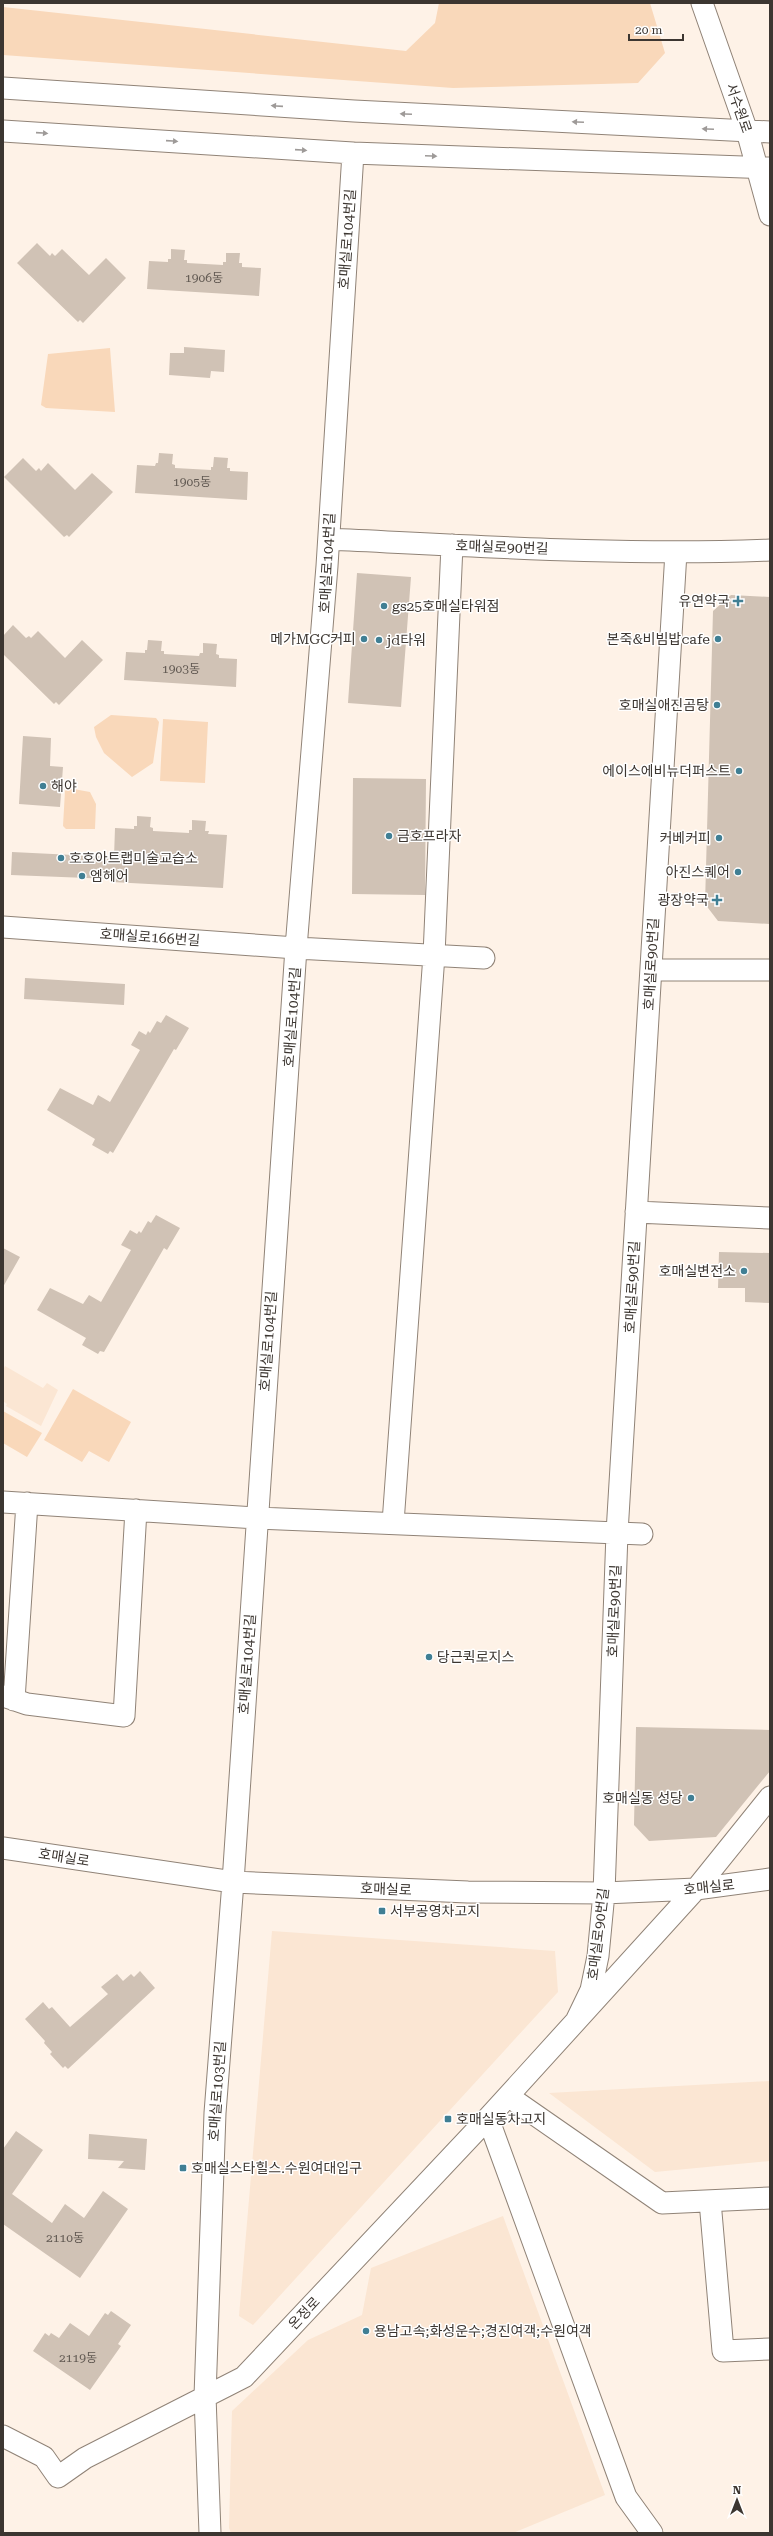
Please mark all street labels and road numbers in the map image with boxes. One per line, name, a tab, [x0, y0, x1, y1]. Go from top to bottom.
street label: 서수원로	[723, 81, 755, 135]
street label: 호매실로104번길	[336, 188, 358, 290]
street label: 호매실로104번길	[316, 512, 338, 614]
street label: 호매실로90번길	[455, 537, 549, 557]
street label: 호매실로90번길	[641, 917, 661, 1011]
street label: 호매실로166번길	[99, 926, 201, 948]
street label: 호매실로104번길	[281, 966, 303, 1068]
street label: 호매실로90번길	[622, 1240, 642, 1334]
street label: 호매실로104번길	[257, 1290, 279, 1392]
street label: 호매실로90번길	[604, 1564, 624, 1658]
street label: 호매실로104번길	[236, 1613, 258, 1715]
street label: 호매실로	[37, 1845, 91, 1869]
street label: 호매실로	[683, 1876, 736, 1898]
street label: 호매실로	[360, 1880, 412, 1898]
street label: 호매실로90번길	[584, 1887, 612, 1981]
street label: 호매실로103번길	[206, 2040, 228, 2142]
street label: 온정로	[285, 2293, 323, 2333]

